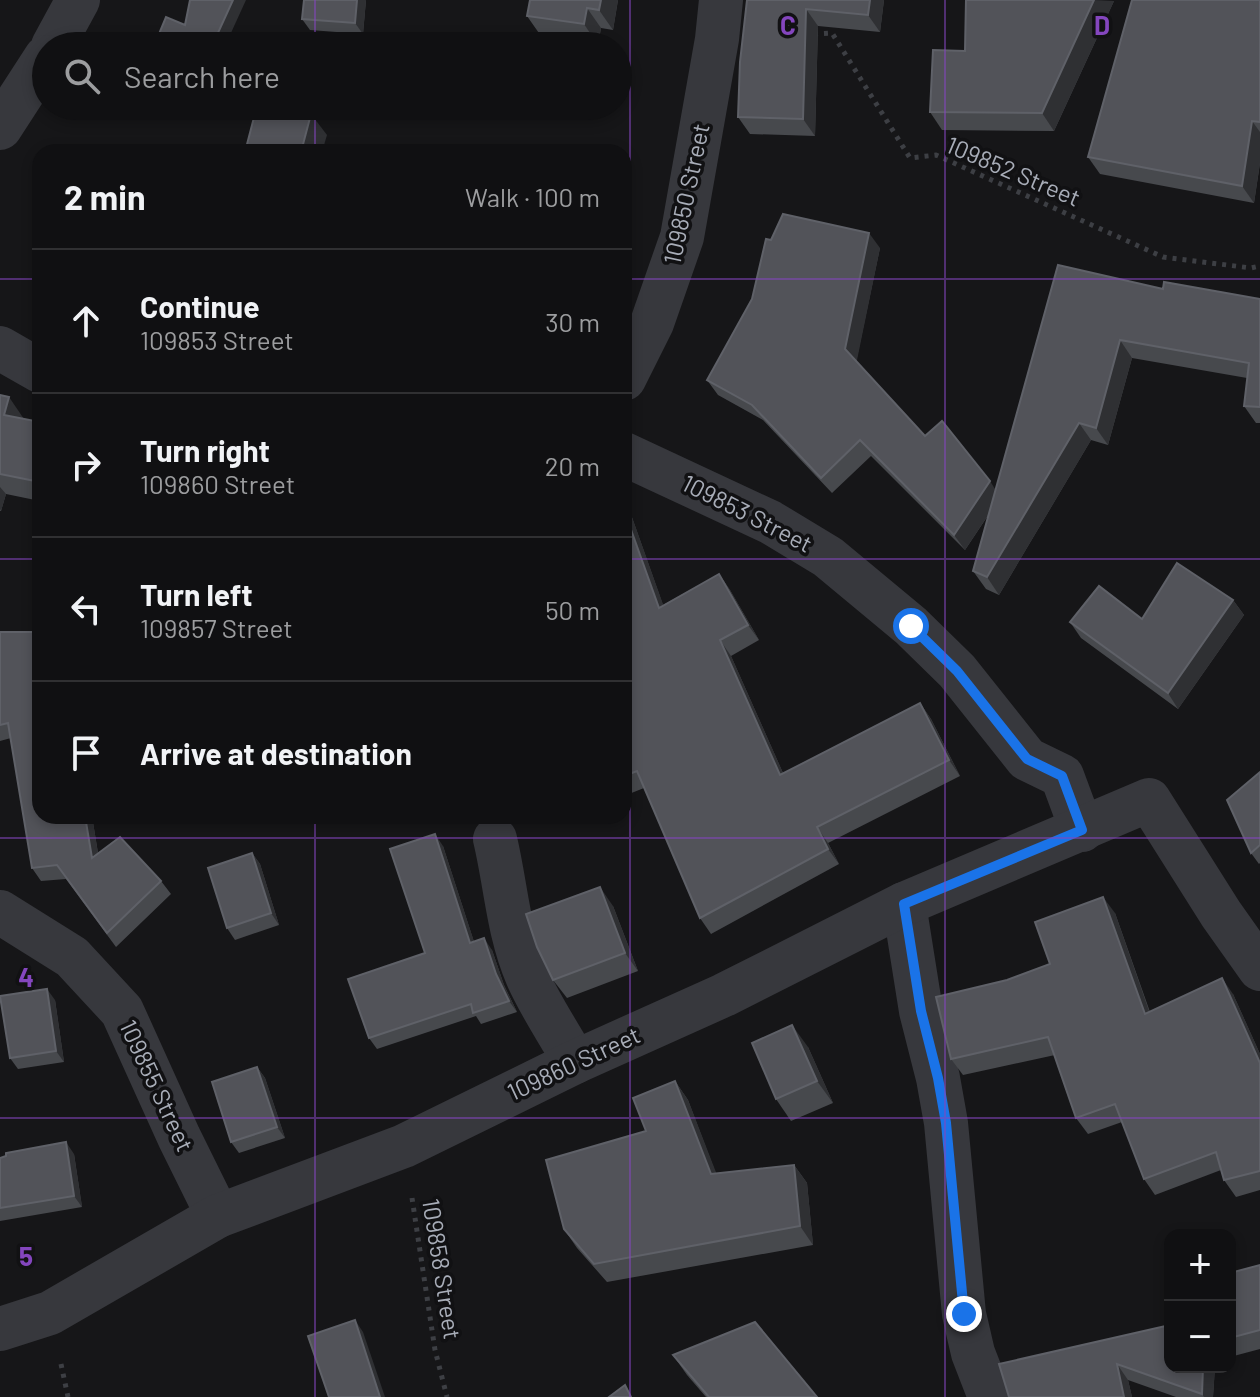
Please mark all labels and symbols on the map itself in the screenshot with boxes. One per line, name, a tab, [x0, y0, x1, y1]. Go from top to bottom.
text: C	[780, 9, 796, 40]
text: D	[1094, 9, 1110, 40]
street label: 109850 Street	[656, 121, 715, 267]
street label: 109852 Street	[942, 129, 1085, 212]
street label: 109853 Street	[678, 468, 818, 558]
route start	[893, 608, 929, 644]
text: 4	[18, 961, 34, 992]
street label: 109855 Street	[114, 1015, 201, 1156]
street label: 109860 Street	[502, 1019, 644, 1106]
street label: 109858 Street	[417, 1196, 468, 1341]
text: 5	[19, 1240, 33, 1271]
route end	[946, 1296, 982, 1332]

